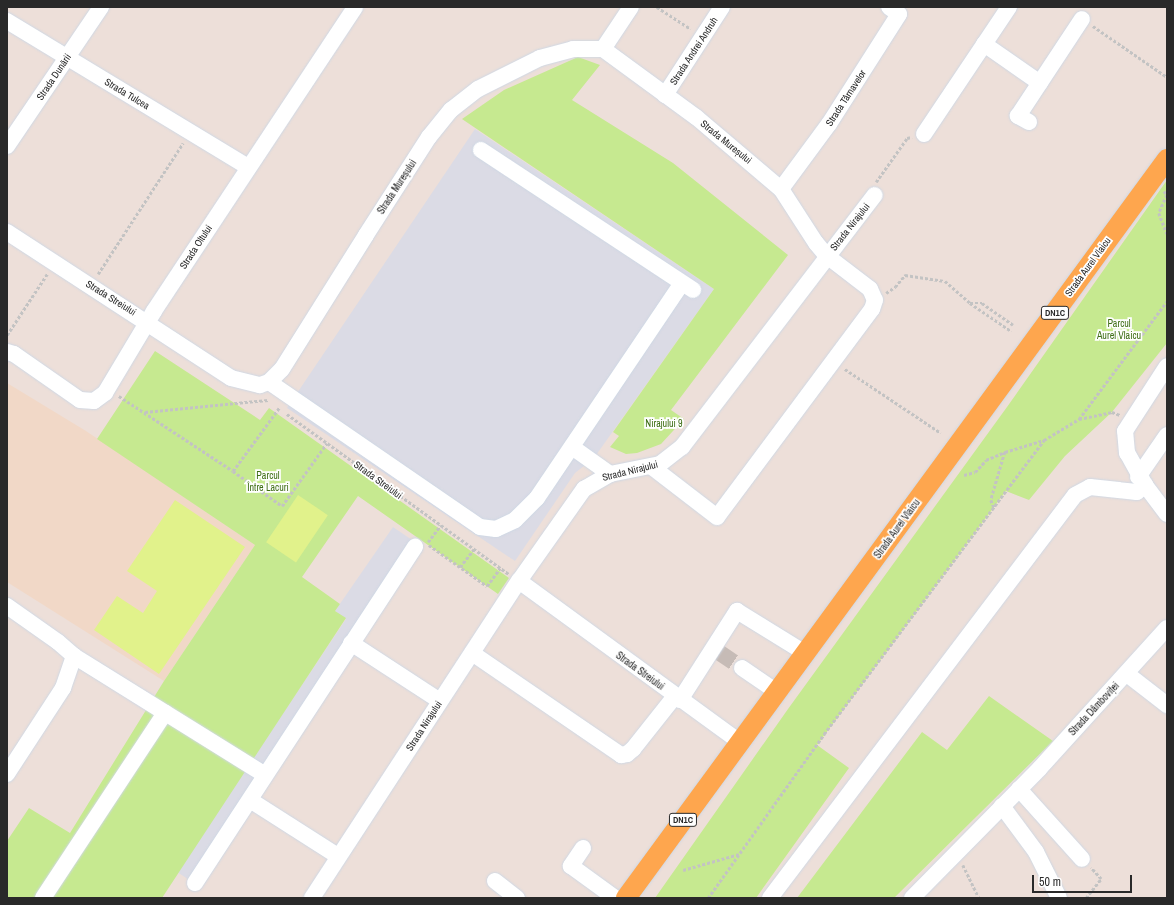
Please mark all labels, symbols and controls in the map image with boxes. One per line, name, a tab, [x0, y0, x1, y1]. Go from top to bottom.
street label: Strada Andrei Andruh	[667, 14, 721, 88]
street label: Strada Dunării	[34, 52, 74, 102]
street label: Strada Târnavelor	[823, 68, 869, 128]
street label: Strada Tulcea	[102, 76, 152, 112]
street label: Strada Mureșului	[698, 118, 754, 166]
street label: Strada Mureșului	[375, 158, 419, 216]
street label: Strada Nirajului	[828, 201, 872, 253]
street label: Strada Oltului	[177, 223, 215, 271]
street label: Strada Aurel Vlaicu	[1062, 235, 1114, 299]
street label: Strada Streiului	[84, 278, 138, 318]
road number: DN1C	[1040, 306, 1070, 320]
park label: Parcul Aurel Vlaicu	[1097, 317, 1141, 340]
park label: Nirajului 9	[645, 418, 683, 430]
street label: Strada Streiului	[351, 458, 405, 502]
street label: Strada Nirajului	[601, 458, 659, 484]
park label: Parcul Între Lacuri	[247, 469, 289, 492]
street label: Strada Aurel Vlaicu	[871, 497, 923, 561]
street label: Strada Streiului	[613, 649, 667, 693]
street label: Strada Dâmboviței	[1066, 680, 1122, 738]
street label: Strada Nirajului	[403, 699, 445, 753]
road number: DN1C	[668, 813, 698, 827]
scale bar	[1034, 867, 1134, 893]
text: 50 m	[1039, 874, 1061, 890]

